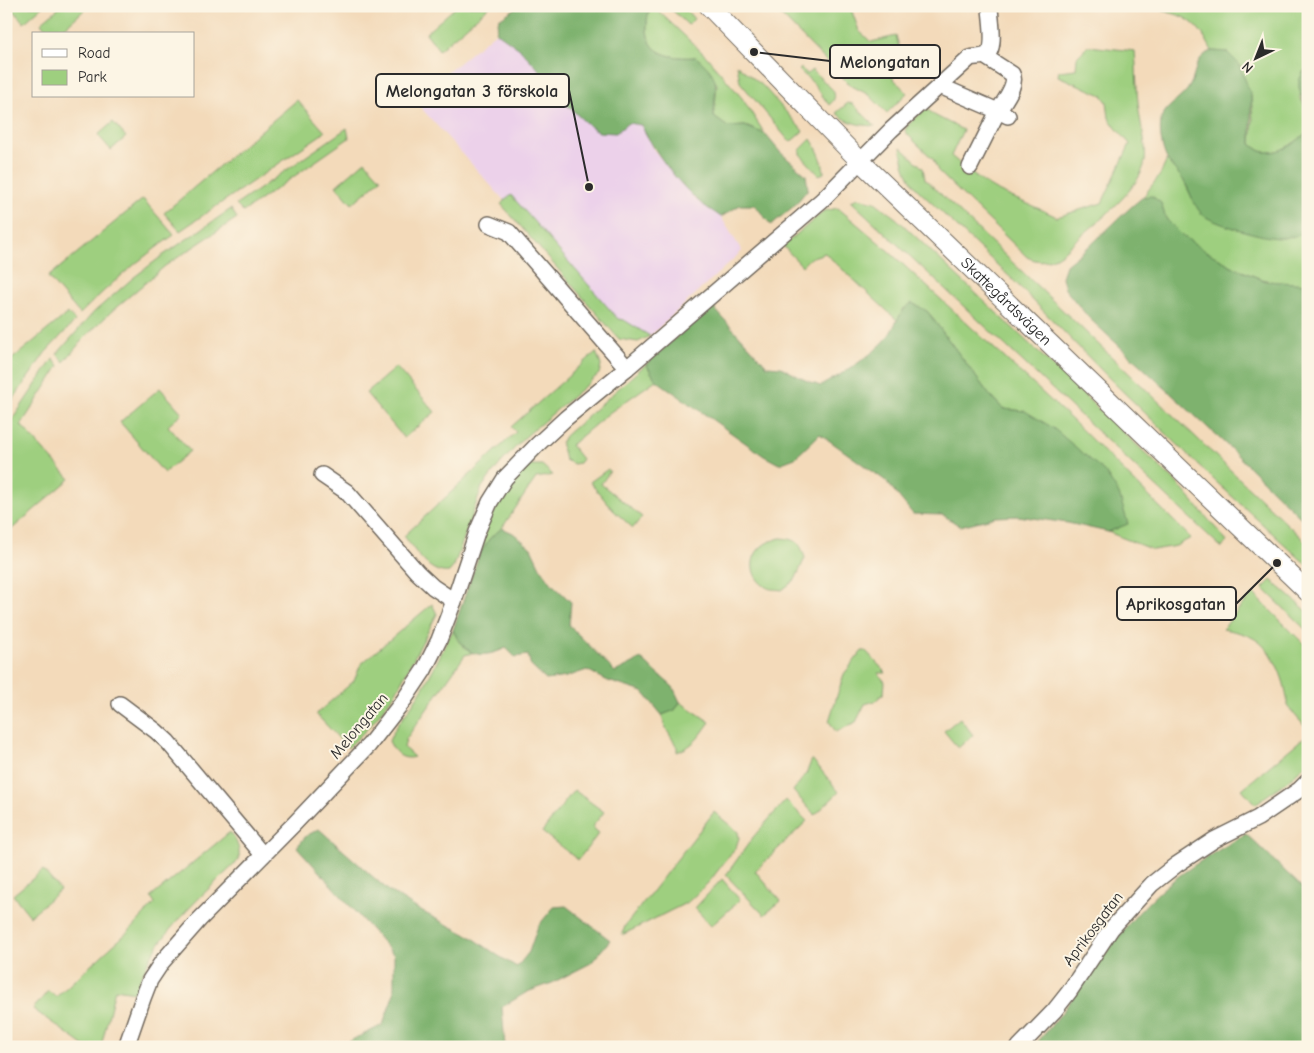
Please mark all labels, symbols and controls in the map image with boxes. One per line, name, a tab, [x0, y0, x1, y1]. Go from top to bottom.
legend	[32, 32, 195, 98]
north arrow	[1232, 32, 1282, 82]
text: Road	[78, 44, 110, 62]
callout: Melongatan	[830, 45, 940, 78]
text: Melongatan	[840, 52, 930, 73]
text: N	[1238, 58, 1257, 76]
text: Park	[78, 68, 107, 86]
callout: Melongatan 3 förskola	[376, 74, 569, 107]
text: Melongatan 3 förskola	[386, 81, 558, 102]
street label: Skattegårdsvägen	[957, 254, 1055, 349]
callout: Aprikosgatan	[1117, 587, 1236, 620]
text: Aprikosgatan	[1126, 594, 1226, 615]
street label: Melongatan	[326, 689, 392, 763]
street label: Aprikosgatan	[1059, 888, 1127, 970]

